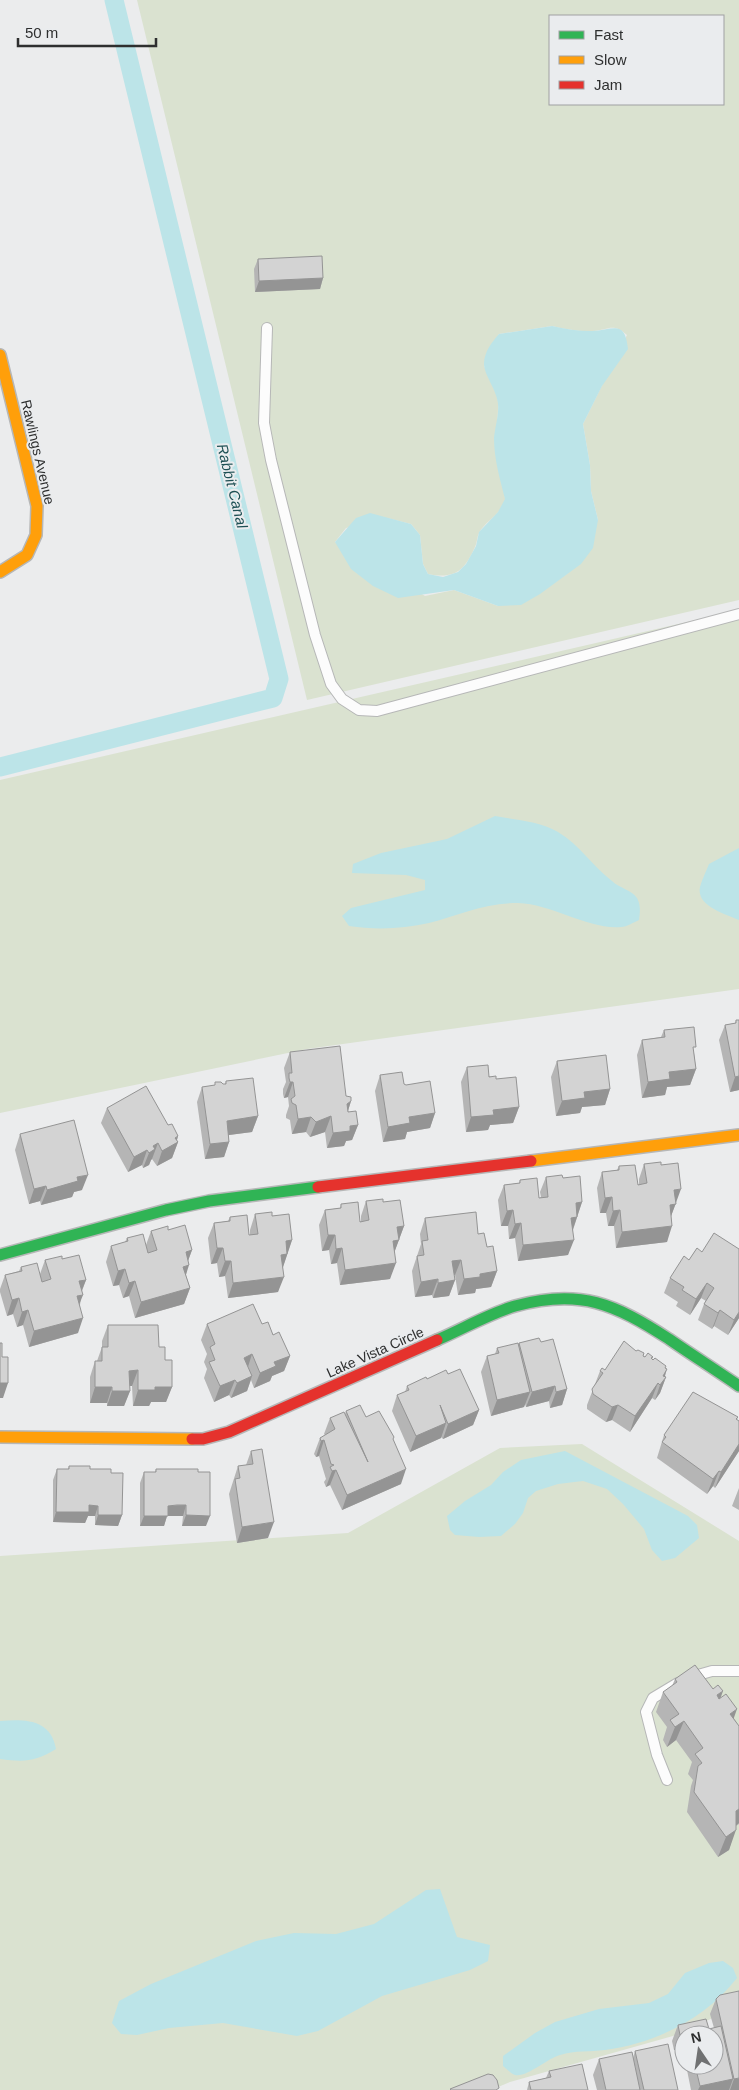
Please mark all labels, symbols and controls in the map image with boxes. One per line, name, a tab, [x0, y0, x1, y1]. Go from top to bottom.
scale bar	[18, 15, 155, 47]
legend	[549, 15, 724, 105]
text: 50 m	[25, 24, 58, 41]
text: Fast	[594, 26, 624, 43]
text: Slow	[594, 51, 627, 68]
text: Jam	[594, 76, 622, 93]
street label: Rawlings Avenue	[18, 398, 58, 506]
water label: Rabbit Canal	[214, 442, 251, 531]
street label: Lake Vista Circle	[324, 1323, 426, 1381]
north arrow	[674, 2025, 724, 2075]
text: N	[689, 2028, 703, 2046]

